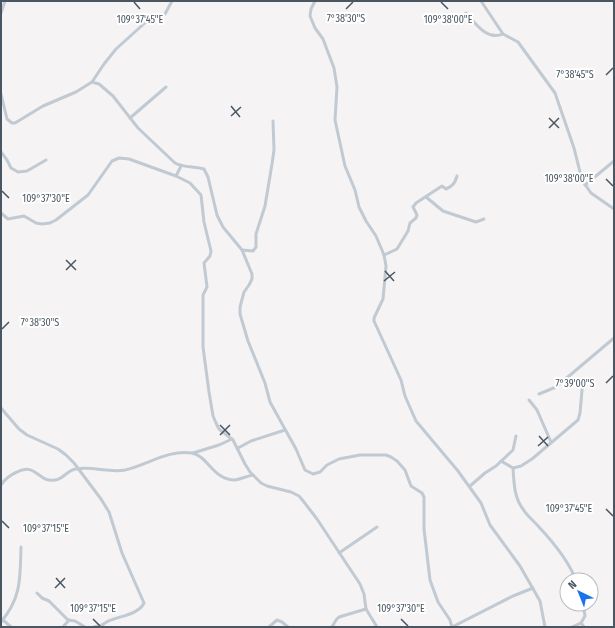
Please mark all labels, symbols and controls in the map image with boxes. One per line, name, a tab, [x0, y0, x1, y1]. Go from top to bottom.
text: 7°38'30"S	[327, 13, 365, 25]
text: 109°37'45"E	[117, 14, 163, 26]
text: 109°38'00"E	[424, 14, 473, 26]
text: 7°38'45"S	[556, 69, 594, 81]
text: 109°38'00"E	[545, 173, 594, 185]
text: 109°37'30"E	[22, 193, 70, 205]
text: 7°38'30"S	[21, 317, 59, 329]
text: 7°39'00"S	[555, 378, 595, 390]
text: 109°37'45"E	[546, 503, 592, 515]
text: 109°37'15"E	[23, 523, 69, 535]
north arrow	[559, 572, 599, 612]
text: N	[566, 578, 579, 592]
text: 109°37'15"E	[70, 603, 116, 615]
text: 109°37'30"E	[377, 603, 425, 615]

